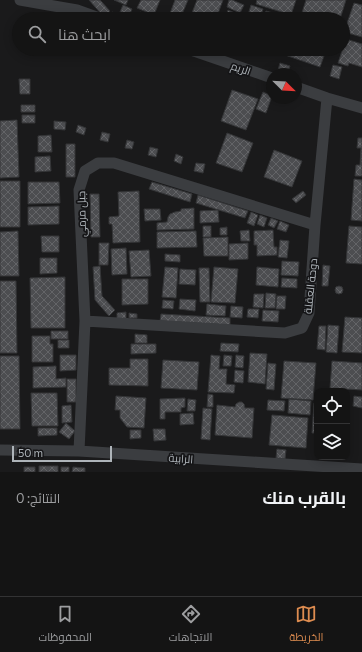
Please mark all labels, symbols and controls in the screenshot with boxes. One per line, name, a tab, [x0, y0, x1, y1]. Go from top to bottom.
search box	[12, 12, 350, 56]
icon: search	[26, 23, 48, 45]
text: ابحث هنا	[58, 25, 111, 43]
street label: الريم	[229, 59, 253, 79]
north arrow	[266, 68, 302, 104]
street label: جبل مرمي	[74, 191, 91, 237]
street label: دوحة العقلة	[301, 258, 320, 314]
map controls	[314, 388, 350, 460]
button: locate	[314, 388, 350, 424]
button: layers	[314, 424, 350, 460]
scale bar	[12, 444, 112, 463]
text: 50 m	[18, 446, 43, 459]
street label: الرابية	[168, 451, 194, 466]
text: بالقرب منك	[263, 487, 346, 508]
text: النتائج: 0	[16, 490, 60, 506]
tab: المحفوظات	[38, 603, 92, 647]
tab: الاتجاهات	[169, 603, 212, 647]
tab: الخريطة	[289, 603, 324, 647]

